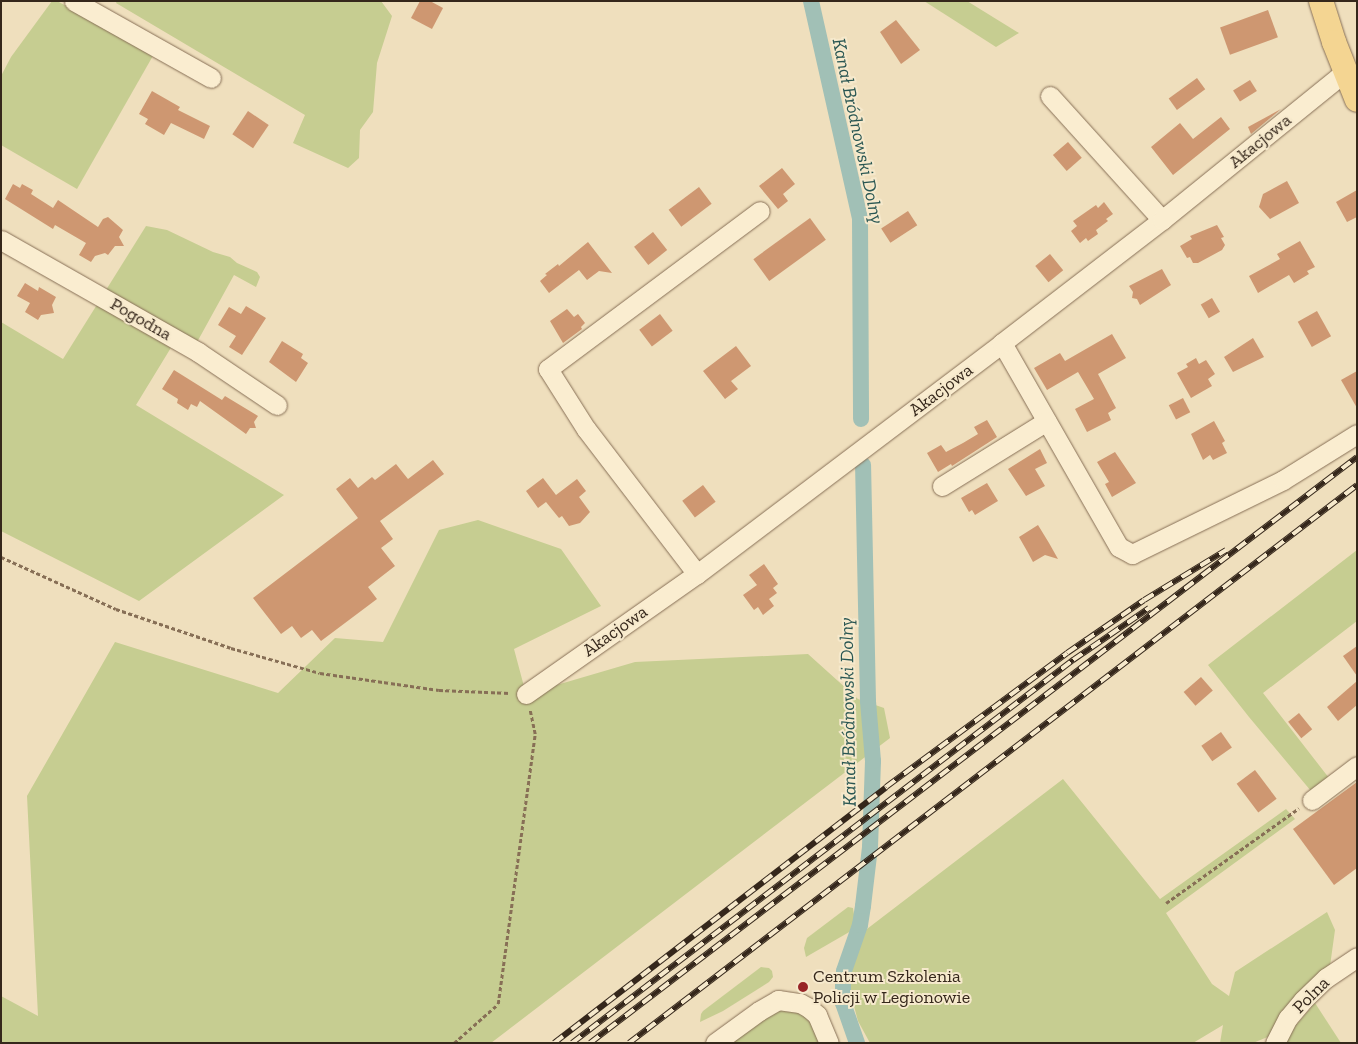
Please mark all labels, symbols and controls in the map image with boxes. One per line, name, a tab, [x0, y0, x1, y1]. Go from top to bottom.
water label: Kanał Bródnowski Dolny	[827, 36, 889, 226]
street label: Akacjowa	[1224, 109, 1296, 173]
street label: Pogodna	[107, 293, 175, 345]
street label: Akacjowa	[905, 359, 977, 421]
street label: Akacjowa	[578, 601, 652, 661]
water label: Kanał Bródnowski Dolny	[835, 617, 861, 807]
place label: Centrum Szkolenia Policji w Legionowie	[813, 966, 971, 1009]
street label: Polna	[1288, 972, 1334, 1018]
marker: Centrum Szkolenia Policji w Legionowie	[797, 981, 809, 993]

